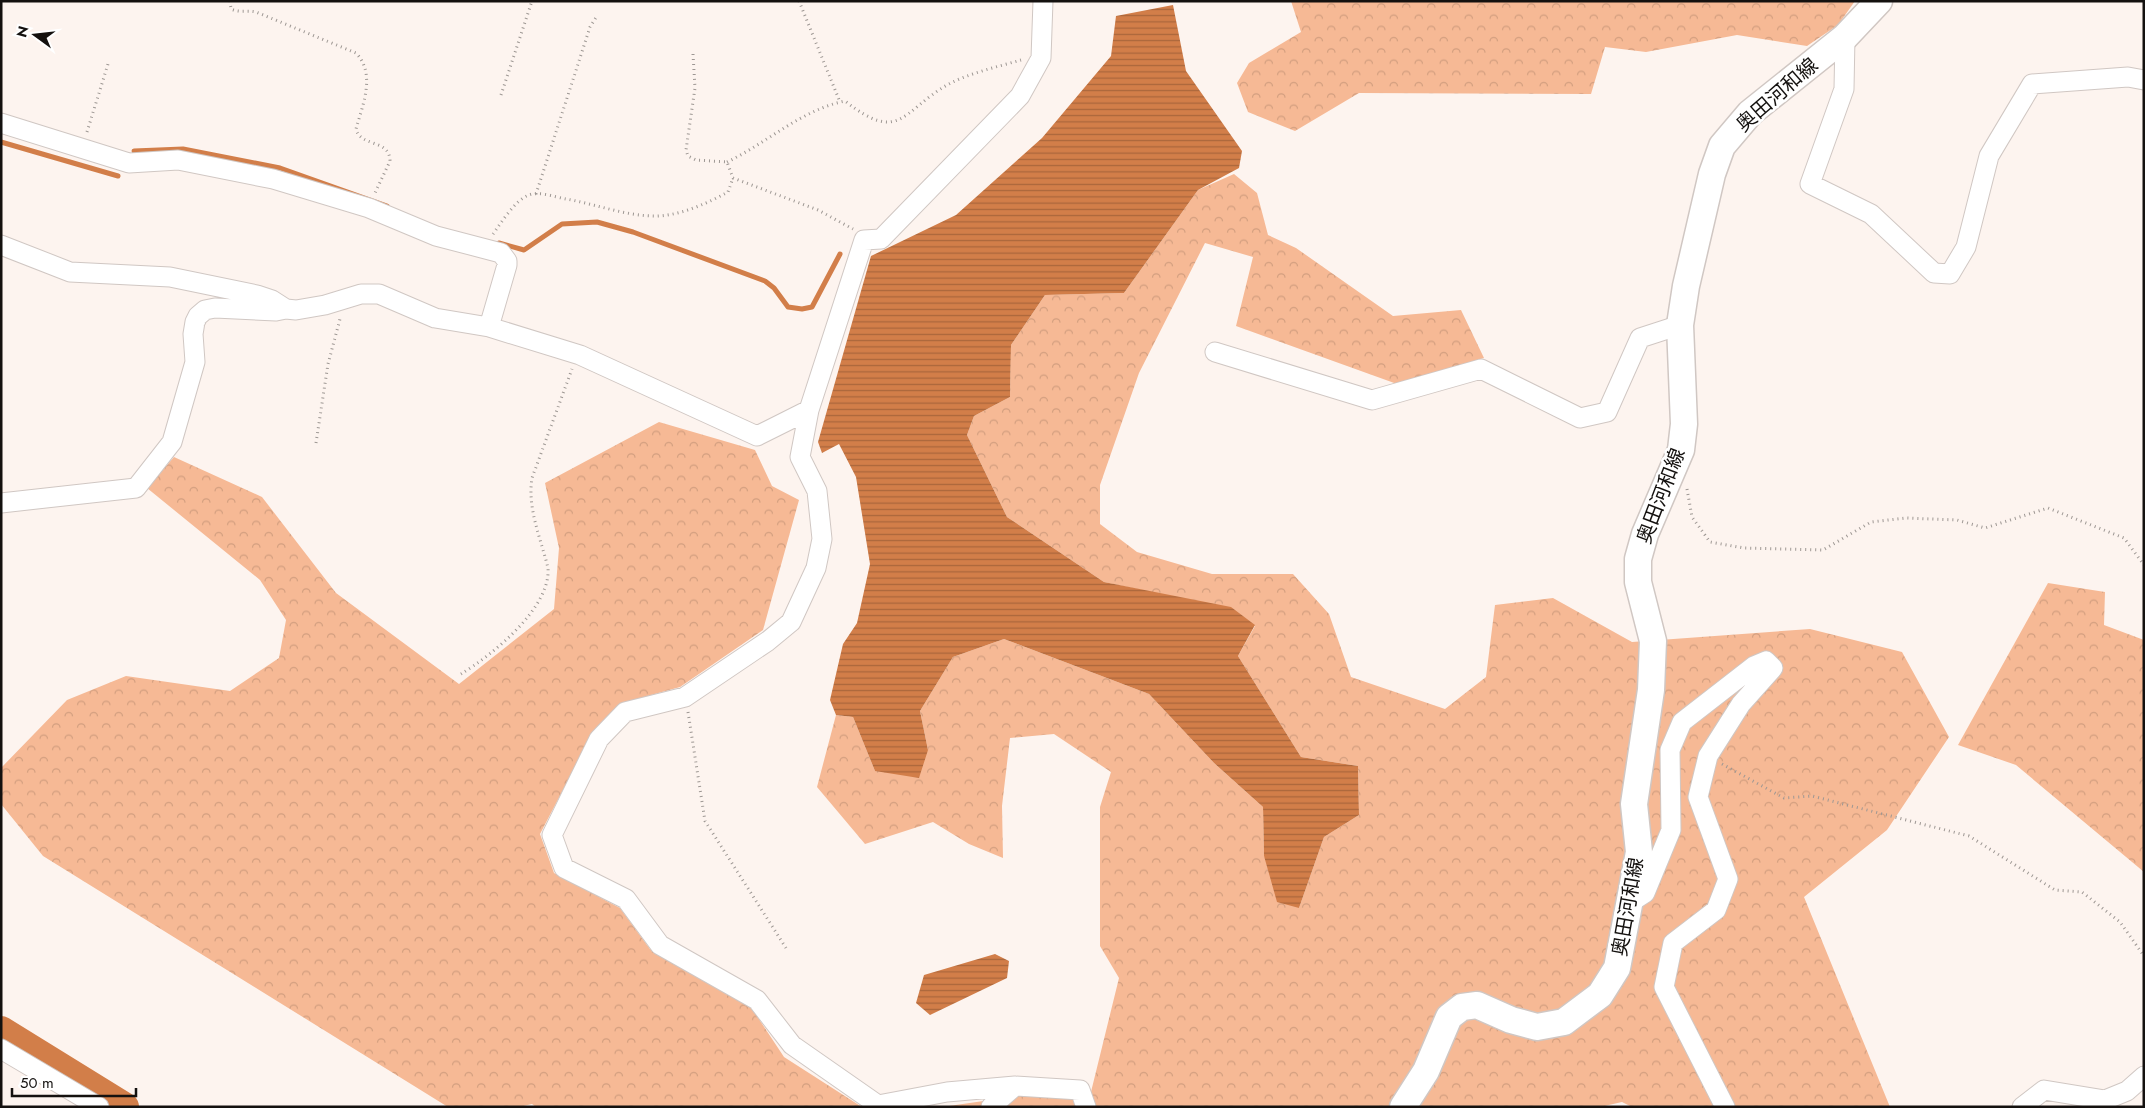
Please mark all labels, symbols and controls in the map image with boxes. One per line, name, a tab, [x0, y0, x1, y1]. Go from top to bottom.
north arrow	[10, 10, 60, 60]
text: N	[11, 24, 34, 40]
street label: 奥田河和線	[1730, 51, 1824, 139]
street label: 奥田河和線	[1630, 444, 1692, 548]
street label: 奥田河和線	[1605, 855, 1651, 959]
scale bar	[12, 1066, 136, 1098]
text: 50 m	[20, 1072, 54, 1094]

